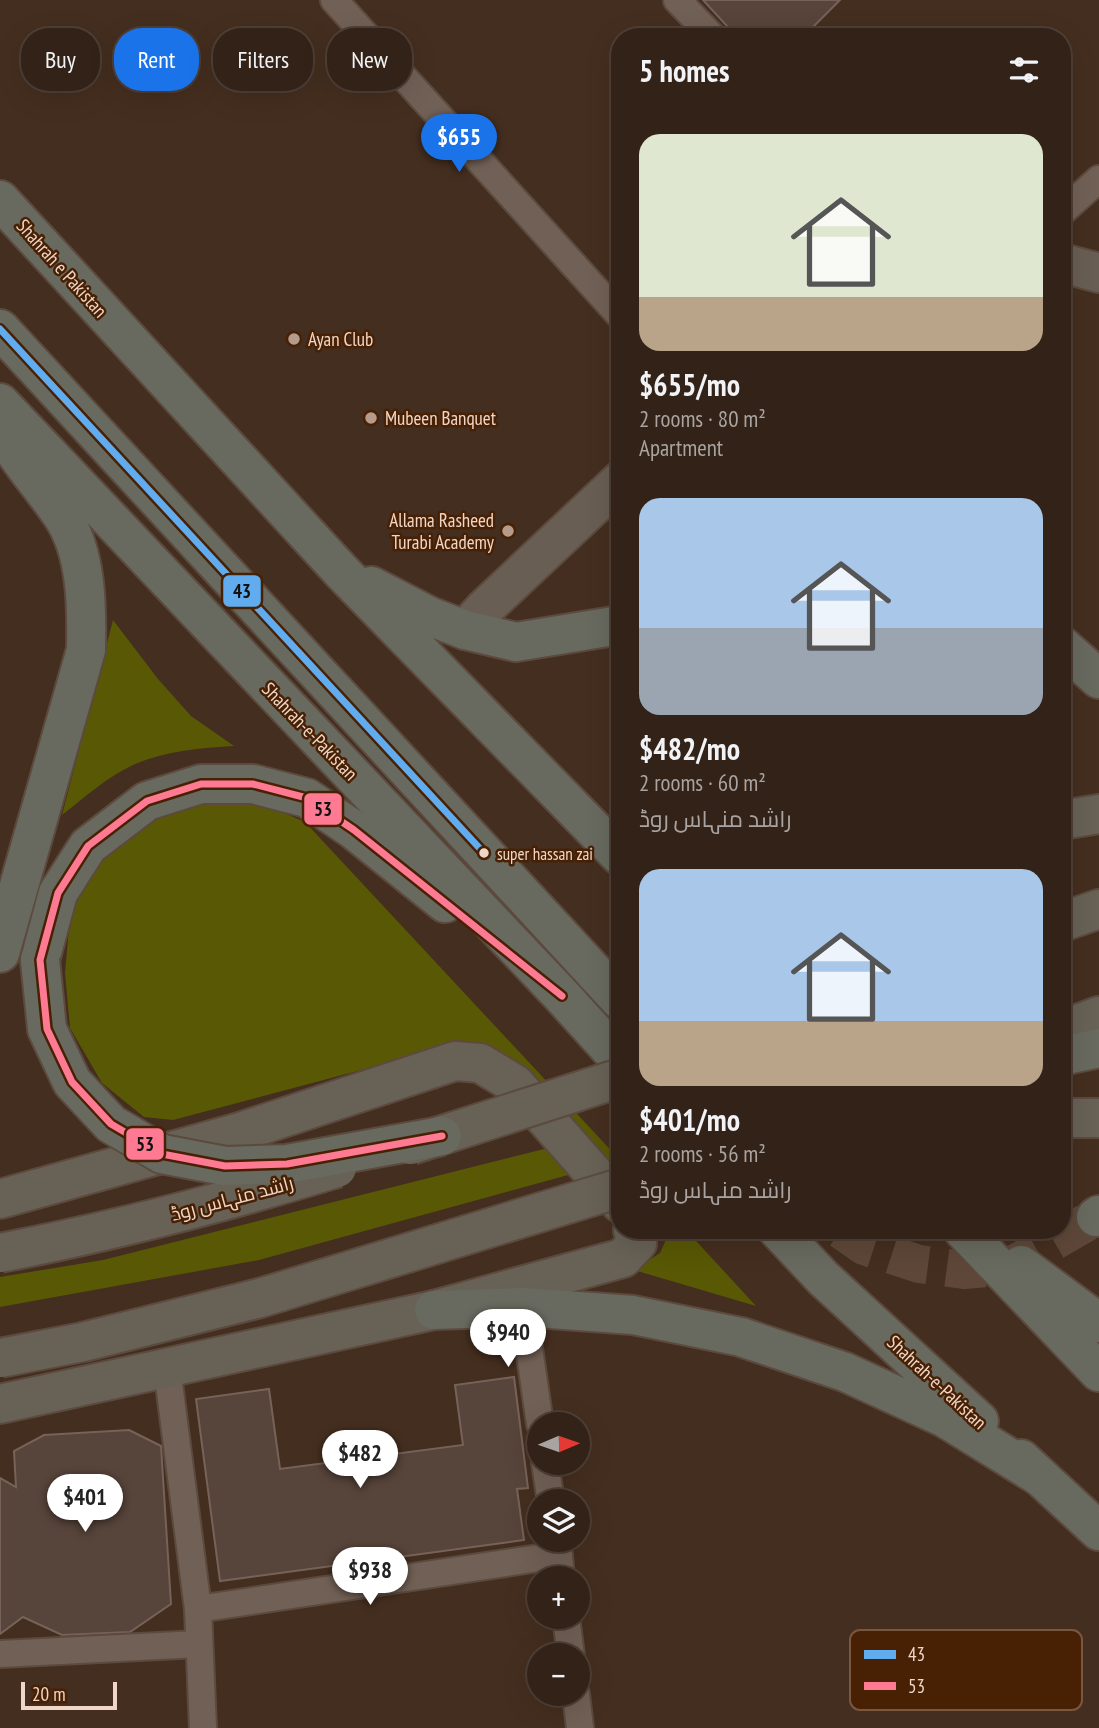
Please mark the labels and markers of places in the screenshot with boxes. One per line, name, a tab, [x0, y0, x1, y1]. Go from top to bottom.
pin: $655	[418, 114, 500, 174]
place label: Ayan Club	[308, 327, 373, 351]
marker: Ayan Club	[286, 331, 302, 347]
place label: Mubeen Banquet	[385, 406, 497, 430]
marker: Mubeen Banquet	[363, 410, 379, 426]
place label: Allama Rasheed Turabi Academy	[389, 508, 495, 554]
marker: Allama Rasheed Turabi Academy	[500, 523, 516, 539]
place label: super hassan zai	[497, 843, 593, 865]
marker: super hassan zai	[477, 846, 491, 860]
pin: $940	[467, 1310, 549, 1369]
pin: $482	[319, 1430, 401, 1490]
pin: $401	[44, 1474, 126, 1534]
pin: $938	[329, 1548, 411, 1607]

